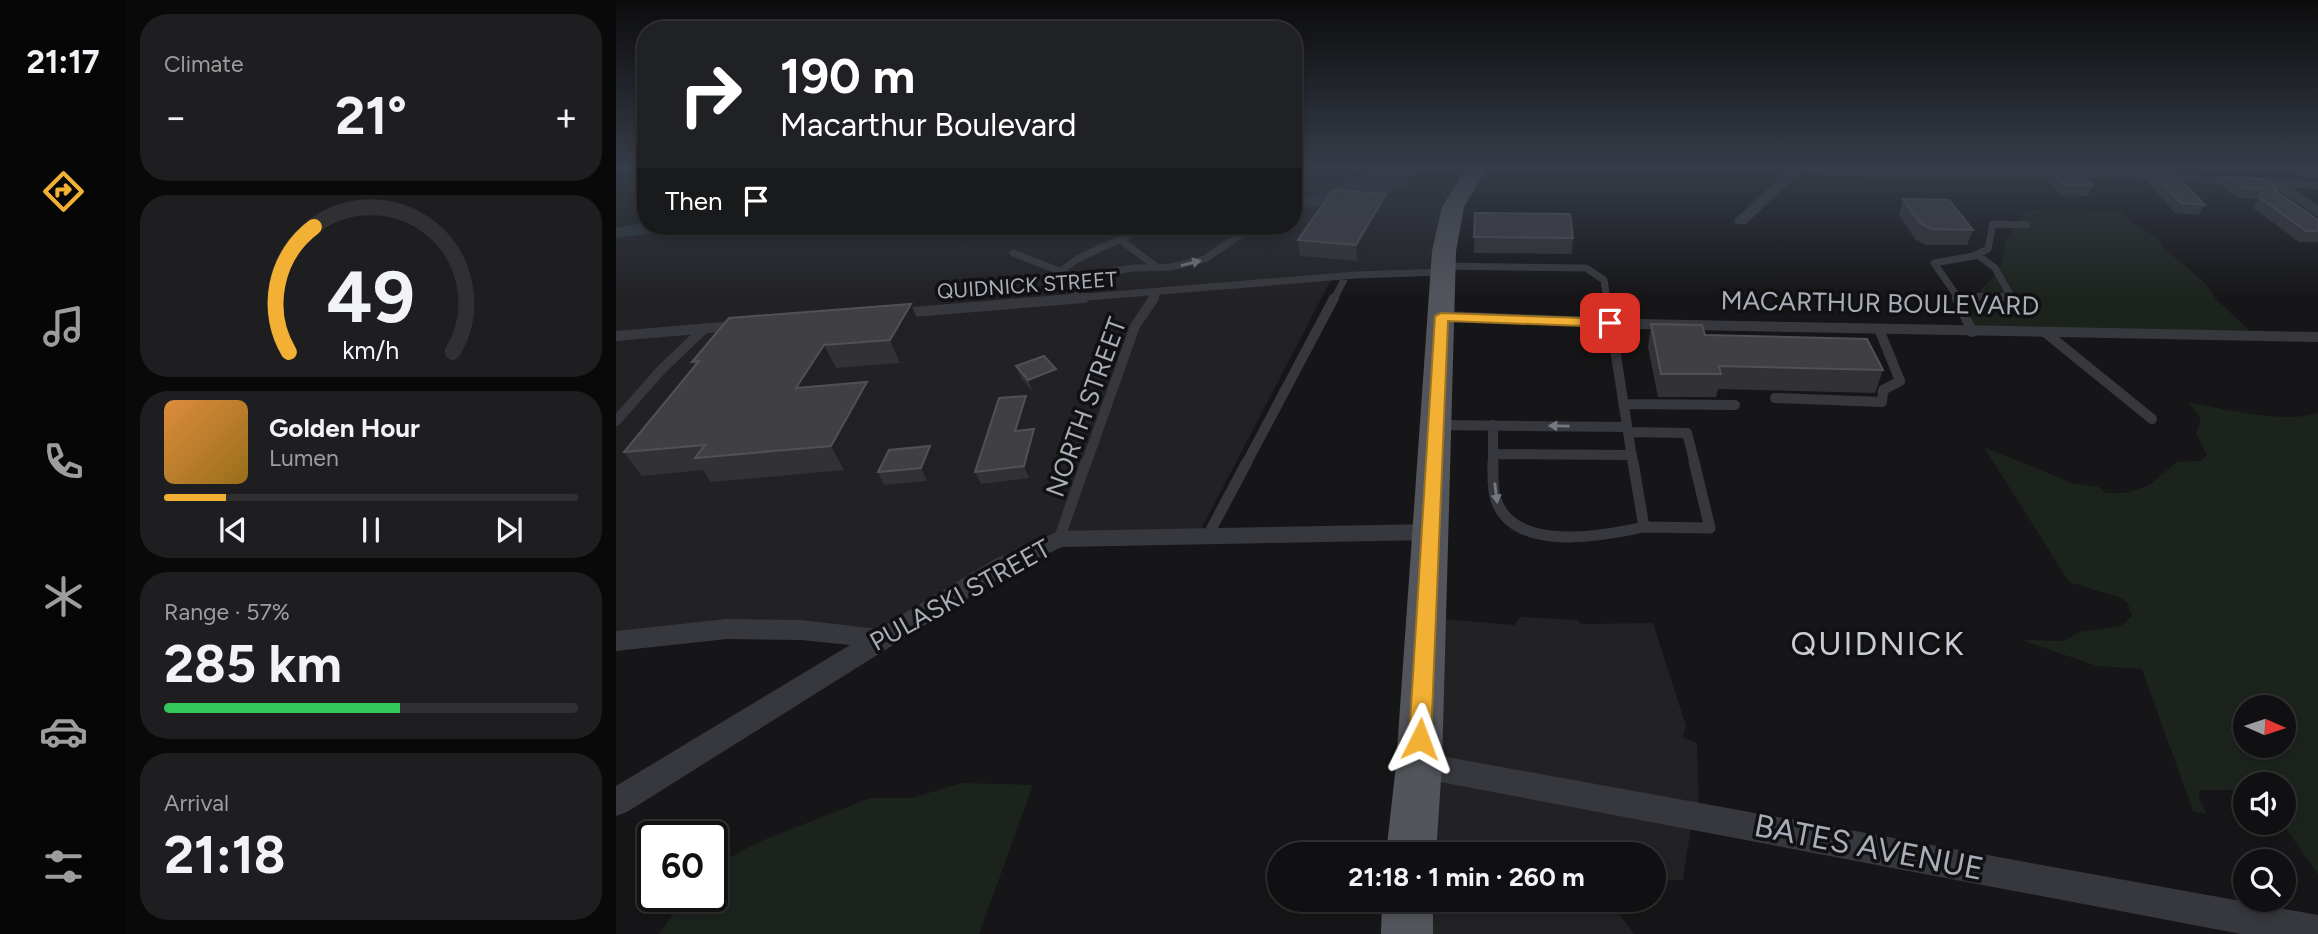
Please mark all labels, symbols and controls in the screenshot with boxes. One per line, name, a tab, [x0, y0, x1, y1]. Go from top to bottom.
text: 21:17	[27, 43, 99, 81]
text: 190 m	[780, 46, 915, 105]
icon: right	[665, 49, 756, 140]
text: Climate	[164, 50, 243, 78]
text: 21°	[335, 85, 407, 147]
text: −	[164, 94, 188, 140]
text: +	[554, 94, 578, 140]
text: Macarthur Boulevard	[780, 106, 1077, 144]
icon: directions	[39, 167, 88, 216]
icon: arrive	[737, 182, 775, 220]
text: Then	[665, 185, 723, 217]
text: 49	[327, 253, 415, 340]
one-way arrow	[1180, 257, 1202, 268]
street label: QUIDNICK STREET	[936, 266, 1118, 304]
street label: MACARTHUR BOULEVARD	[1720, 284, 2040, 322]
pin	[1580, 293, 1640, 353]
icon: music	[39, 302, 88, 351]
icon: arrive	[1591, 304, 1629, 342]
street label: NORTH STREET	[1039, 312, 1133, 501]
text: km/h	[342, 335, 400, 365]
text: Golden Hour	[269, 412, 420, 444]
one-way arrow	[1548, 420, 1570, 432]
icon: phone	[39, 437, 88, 486]
text: Lumen	[269, 444, 339, 472]
one-way arrow	[1491, 482, 1502, 504]
icon: previous	[214, 511, 252, 549]
icon: pause	[352, 511, 390, 549]
icon: next	[490, 511, 528, 549]
street label: PULASKI STREET	[864, 532, 1056, 658]
icon: climate	[39, 572, 88, 621]
text: Range · 57%	[164, 598, 290, 626]
district label: QUIDNICK	[1790, 624, 1966, 663]
text: 285 km	[164, 633, 342, 695]
north arrow	[2233, 695, 2296, 758]
map controls	[2233, 695, 2296, 912]
position arrow	[1383, 702, 1457, 776]
icon: car	[39, 707, 88, 756]
button: sound	[2233, 772, 2296, 835]
text: Arrival	[164, 789, 229, 817]
street label: BATES AVENUE	[1751, 806, 1987, 888]
speed limit sign: 60	[637, 821, 728, 912]
text: 21:18	[164, 824, 285, 886]
icon: filters	[39, 842, 88, 891]
button: search	[2233, 849, 2296, 912]
text: 21:18 · 1 min · 260 m	[1348, 861, 1585, 893]

